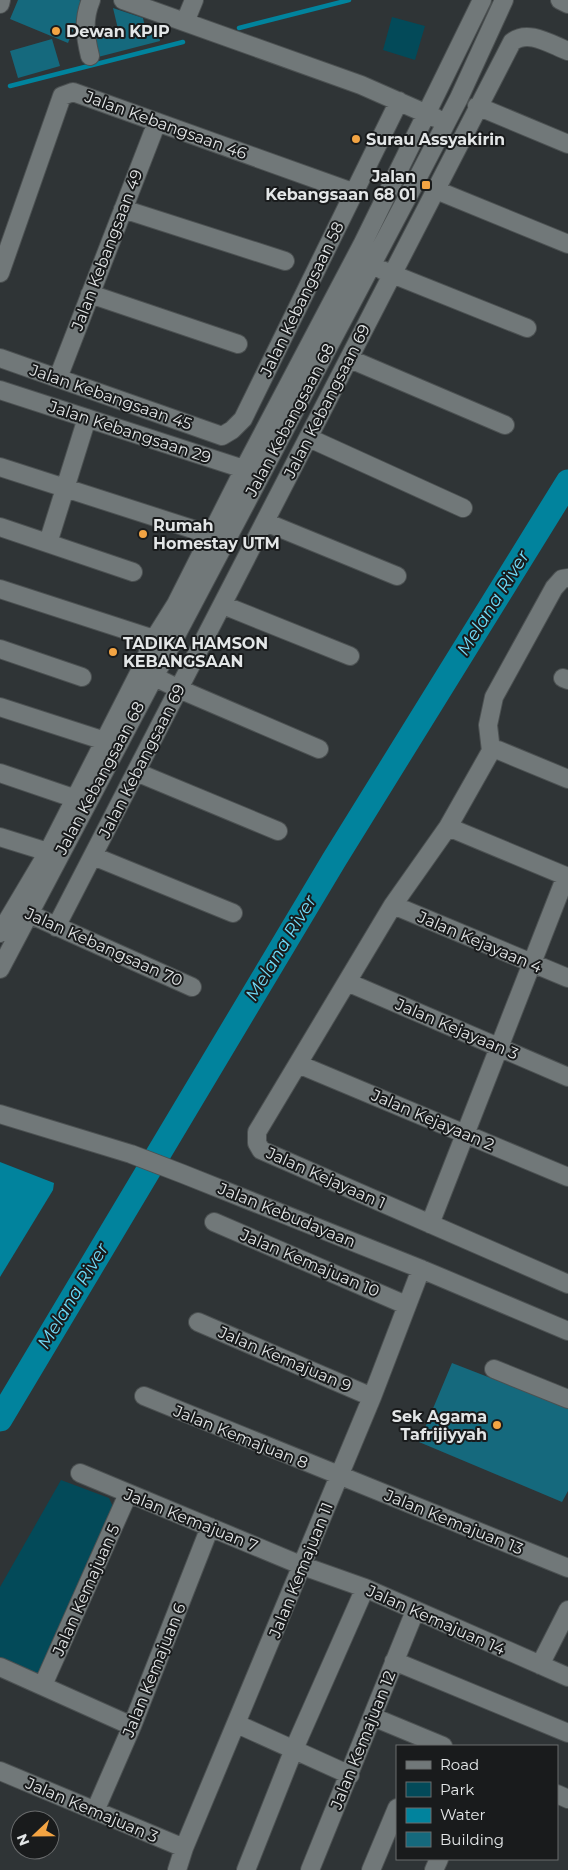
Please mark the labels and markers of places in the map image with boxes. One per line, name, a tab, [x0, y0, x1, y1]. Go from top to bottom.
place label: Dewan KPIP	[66, 22, 170, 41]
marker: Dewan KPIP	[50, 25, 62, 37]
place label: Surau Assyakirin	[366, 130, 505, 149]
marker: Surau Assyakirin	[350, 133, 362, 145]
place label: Jalan Kebangsaan 68 01	[265, 167, 416, 204]
marker: Jalan Kebangsaan 68 01	[420, 179, 432, 191]
place label: Rumah Homestay UTM	[153, 516, 280, 553]
marker: Rumah Homestay UTM	[137, 528, 149, 540]
place label: TADIKA HAMSON KEBANGSAAN	[123, 634, 268, 671]
marker: TADIKA HAMSON KEBANGSAAN	[107, 646, 119, 658]
place label: Sek Agama Tafrijiyyah	[392, 1407, 487, 1444]
marker: Sek Agama Tafrijiyyah	[491, 1419, 503, 1431]

